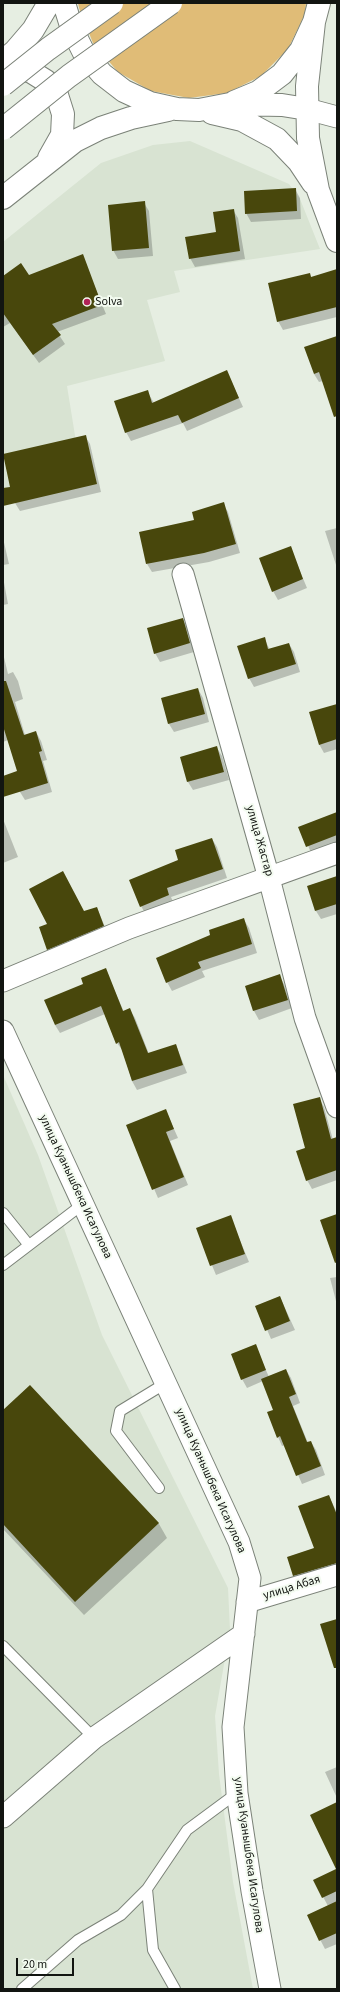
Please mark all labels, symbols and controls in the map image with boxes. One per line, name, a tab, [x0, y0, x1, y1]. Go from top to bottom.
place label: Solva	[95, 295, 122, 309]
marker: Solva	[82, 297, 92, 307]
street label: улица Жастар	[242, 804, 276, 878]
street label: улица Куанышбека Исагулова	[35, 1113, 115, 1261]
street label: улица Куанышбека Исагулова	[171, 1406, 249, 1556]
street label: улица Абая	[262, 1572, 322, 1604]
street label: улица Куанышбека Исагулова	[230, 1776, 266, 1934]
scale bar	[18, 1950, 76, 1976]
text: 20 m	[23, 1956, 47, 1973]

